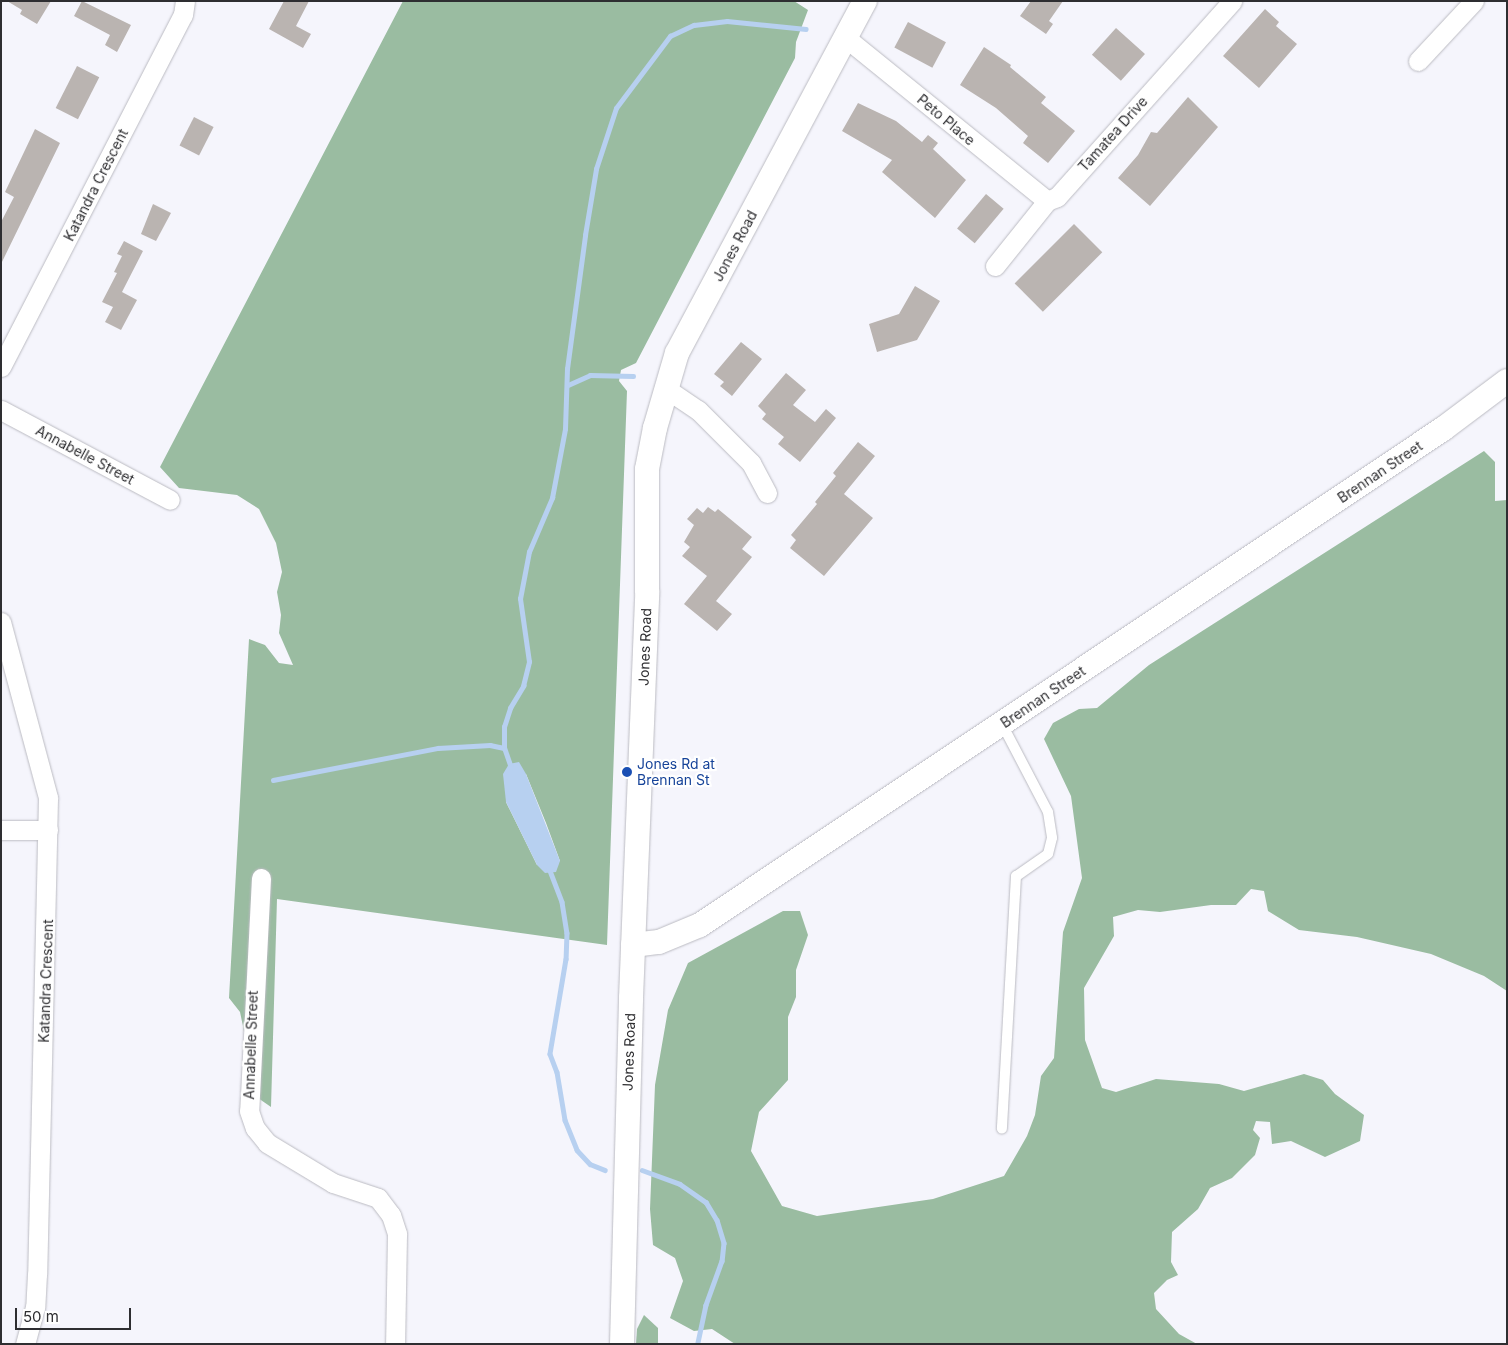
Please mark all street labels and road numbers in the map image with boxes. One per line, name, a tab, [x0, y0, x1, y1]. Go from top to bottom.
street label: Peto Place	[914, 91, 978, 149]
street label: Tamatea Drive	[1075, 93, 1151, 175]
street label: Katandra Crescent	[60, 126, 132, 244]
street label: Jones Road	[709, 208, 761, 284]
street label: Annabelle Street	[33, 422, 137, 488]
street label: Brennan Street	[1334, 438, 1426, 506]
street label: Jones Road	[635, 608, 655, 686]
street label: Brennan Street	[997, 663, 1089, 731]
street label: Katandra Crescent	[35, 919, 57, 1043]
street label: Annabelle Street	[241, 990, 261, 1100]
street label: Jones Road	[619, 1013, 639, 1091]

